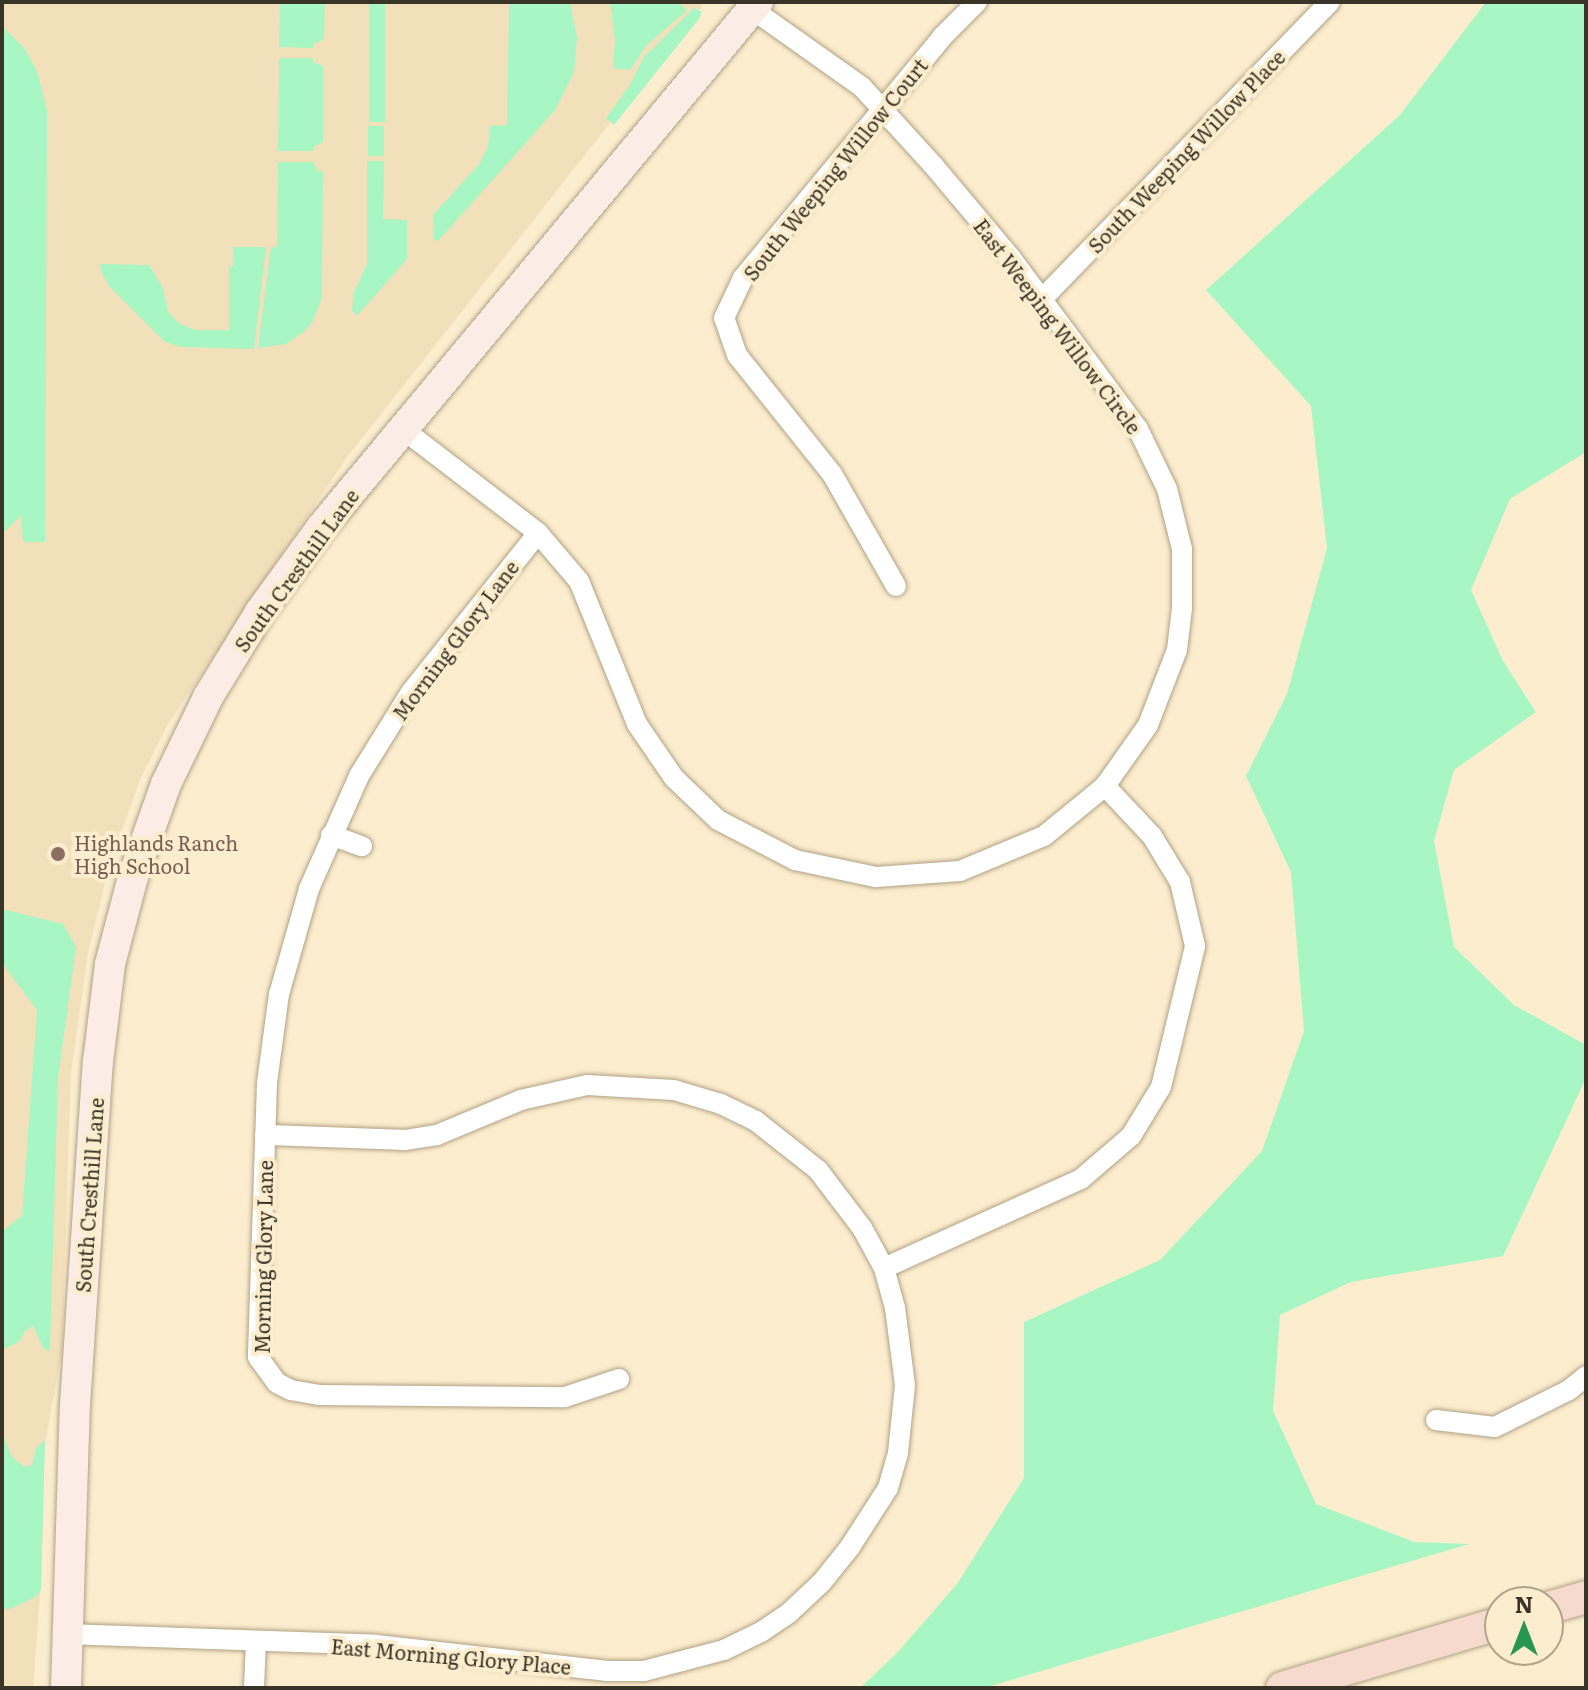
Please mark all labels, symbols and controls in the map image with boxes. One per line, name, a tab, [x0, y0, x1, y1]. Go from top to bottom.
street label: South Weeping Willow Place	[1083, 45, 1289, 257]
street label: South Weeping Willow Court	[738, 53, 932, 285]
street label: East Weeping Willow Circle	[969, 214, 1147, 438]
street label: South Cresthill Lane	[229, 484, 363, 656]
street label: Morning Glory Lane	[387, 555, 523, 725]
place label: Highlands Ranch High School	[74, 830, 238, 877]
marker: Highlands Ranch High School	[49, 845, 67, 863]
street label: South Cresthill Lane	[70, 1097, 108, 1293]
street label: Morning Glory Lane	[249, 1160, 277, 1354]
north arrow	[1484, 1586, 1564, 1666]
text: N	[1515, 1587, 1533, 1620]
street label: East Morning Glory Place	[330, 1634, 572, 1678]

